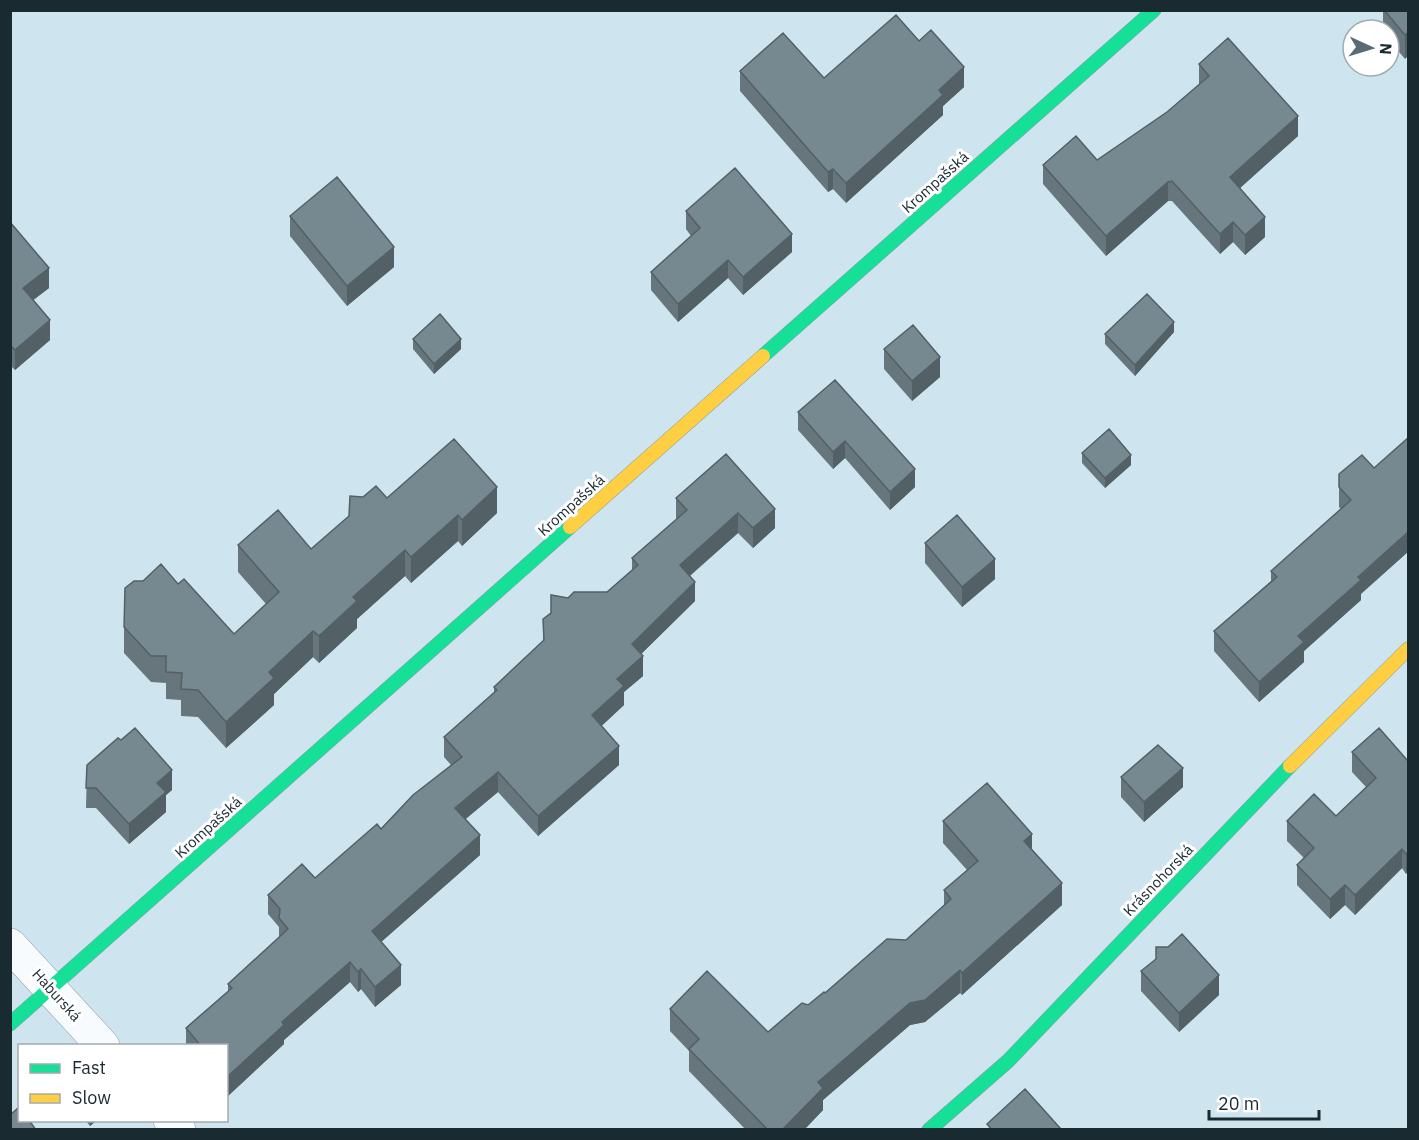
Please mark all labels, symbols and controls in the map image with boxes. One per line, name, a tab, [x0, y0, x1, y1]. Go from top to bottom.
north arrow	[1341, 18, 1401, 78]
text: N	[1376, 43, 1396, 56]
street label: Krompašská	[898, 147, 972, 217]
street label: Krompašská	[534, 470, 608, 540]
street label: Krompašská	[171, 792, 245, 862]
street label: Krásnohorská	[1119, 840, 1197, 920]
street label: Haburská	[28, 965, 86, 1025]
legend	[18, 1044, 228, 1122]
text: Fast	[72, 1056, 106, 1079]
scale bar	[1209, 1083, 1318, 1121]
text: Slow	[72, 1086, 111, 1109]
text: 20 m	[1218, 1092, 1260, 1115]

